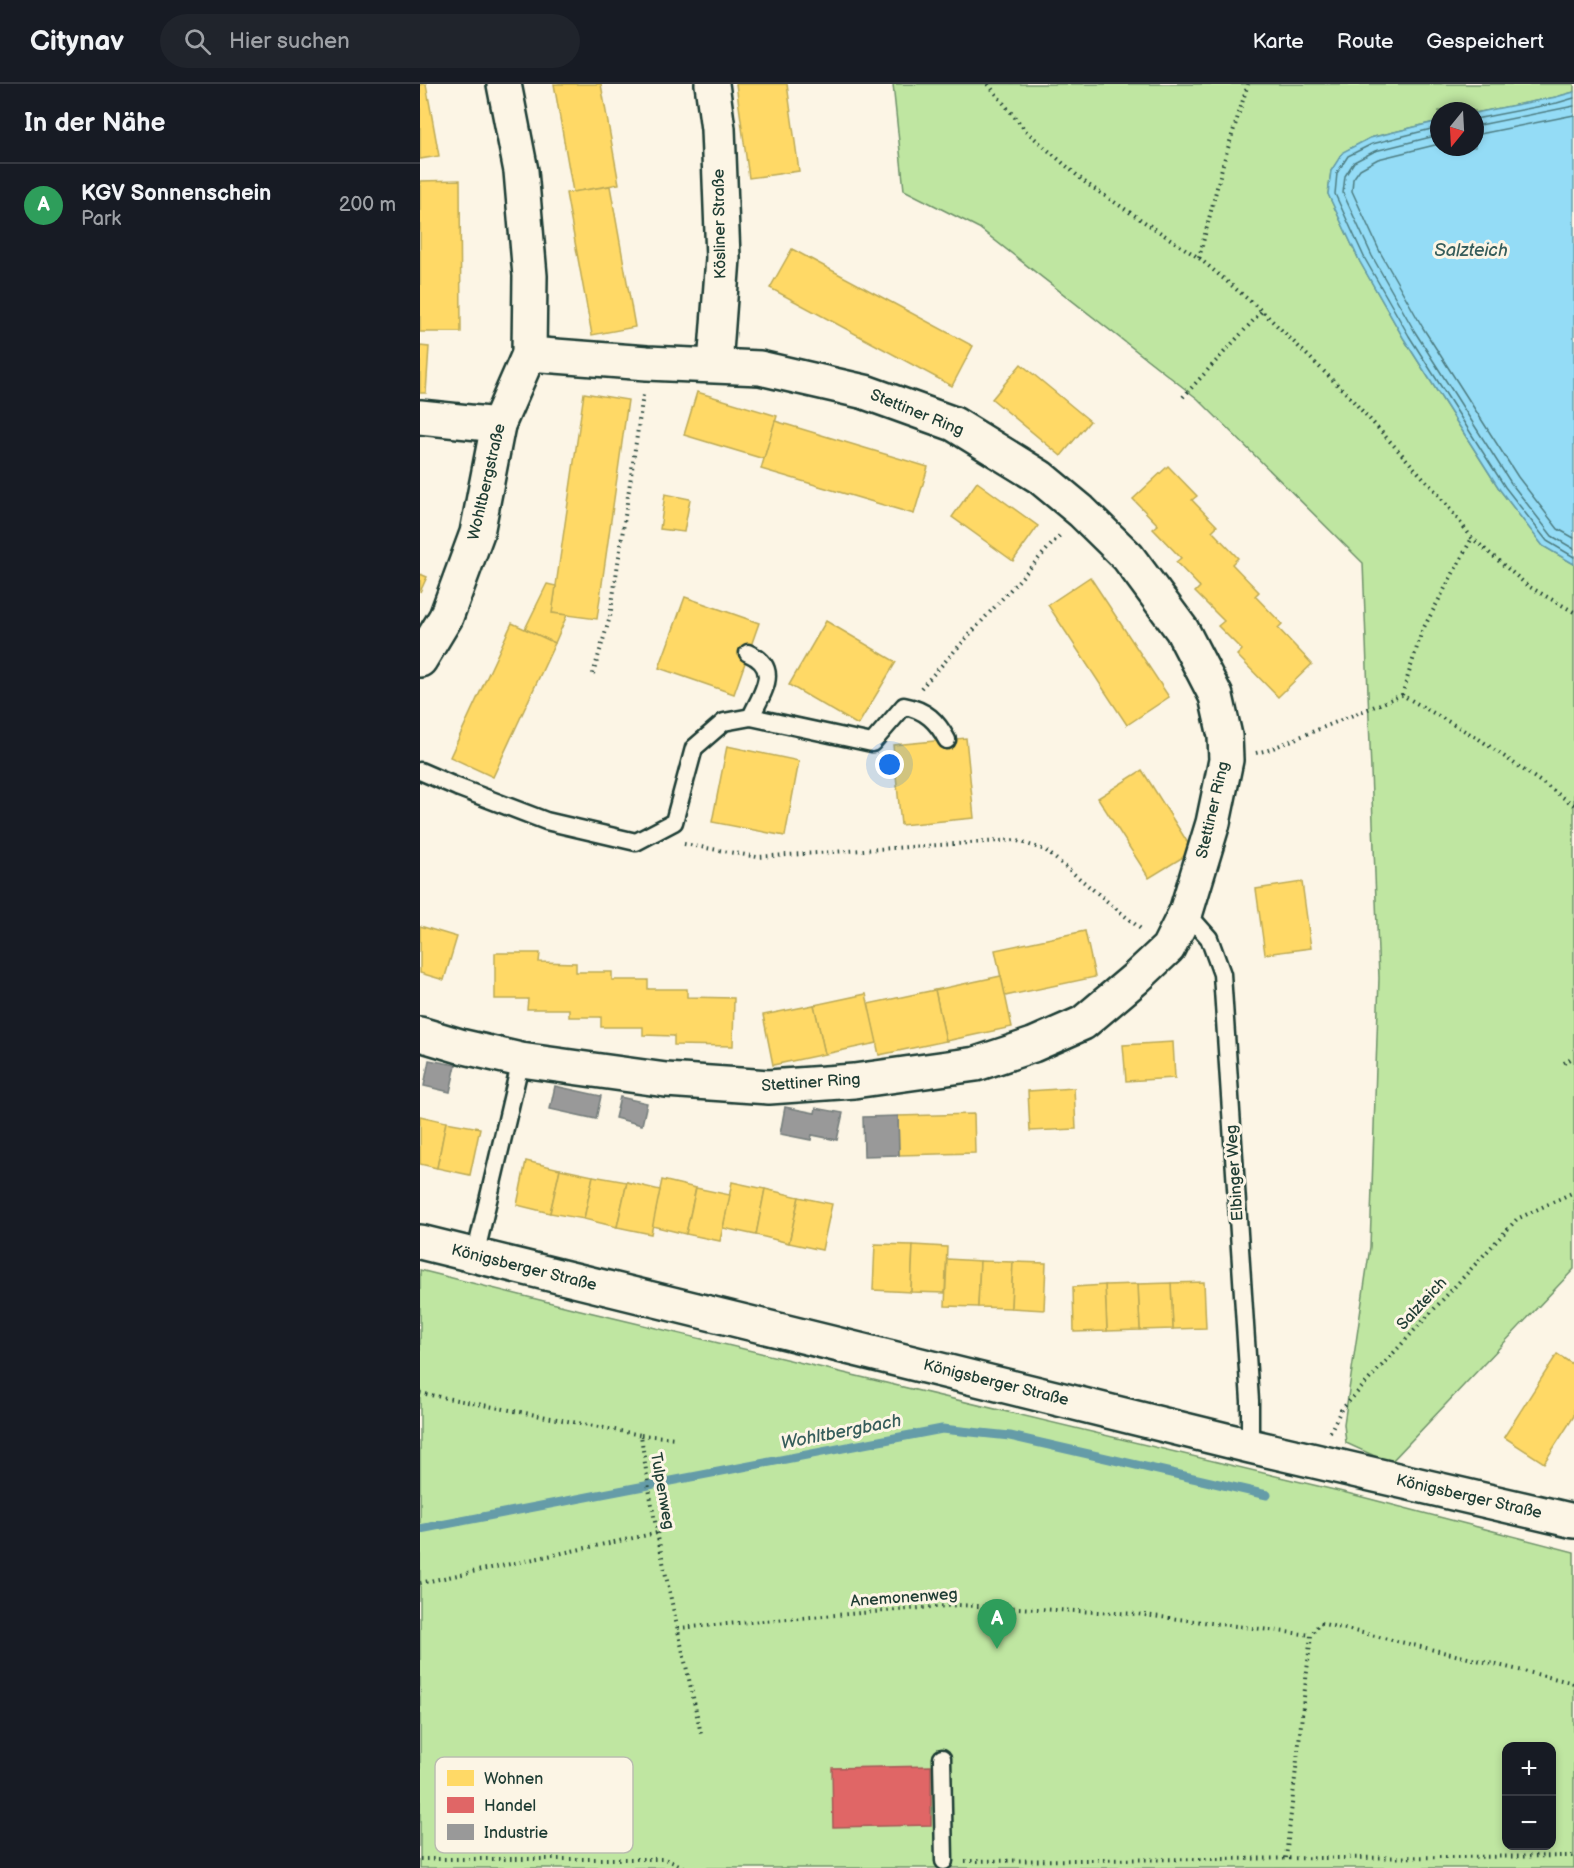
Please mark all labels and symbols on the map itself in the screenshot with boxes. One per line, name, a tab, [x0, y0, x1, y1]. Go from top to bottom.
north arrow	[1430, 102, 1484, 156]
street label: Kösliner Straße	[710, 168, 730, 279]
water label: Salzteich	[1434, 240, 1508, 261]
street label: Stettiner Ring	[867, 386, 967, 440]
street label: Wohltbergstraße	[464, 421, 510, 542]
your location	[875, 750, 904, 779]
street label: Stettiner Ring	[1193, 760, 1233, 860]
street label: Stettiner Ring	[761, 1070, 861, 1096]
street label: Elbinger Weg	[1222, 1124, 1248, 1222]
street label: Königsberger Straße	[449, 1241, 599, 1295]
street label: Salzteich	[1393, 1274, 1451, 1334]
street label: Königsberger Straße	[921, 1356, 1071, 1410]
water label: Wohltbergbach	[779, 1410, 903, 1454]
street label: Tulpenweg	[646, 1451, 678, 1531]
street label: Königsberger Straße	[1394, 1471, 1544, 1523]
street label: Anemonenweg	[850, 1585, 958, 1611]
pin: A	[978, 1600, 1016, 1649]
legend	[435, 1757, 633, 1853]
text: Wohnen	[484, 1770, 543, 1789]
text: Handel	[484, 1797, 536, 1816]
text: Industrie	[484, 1824, 548, 1843]

